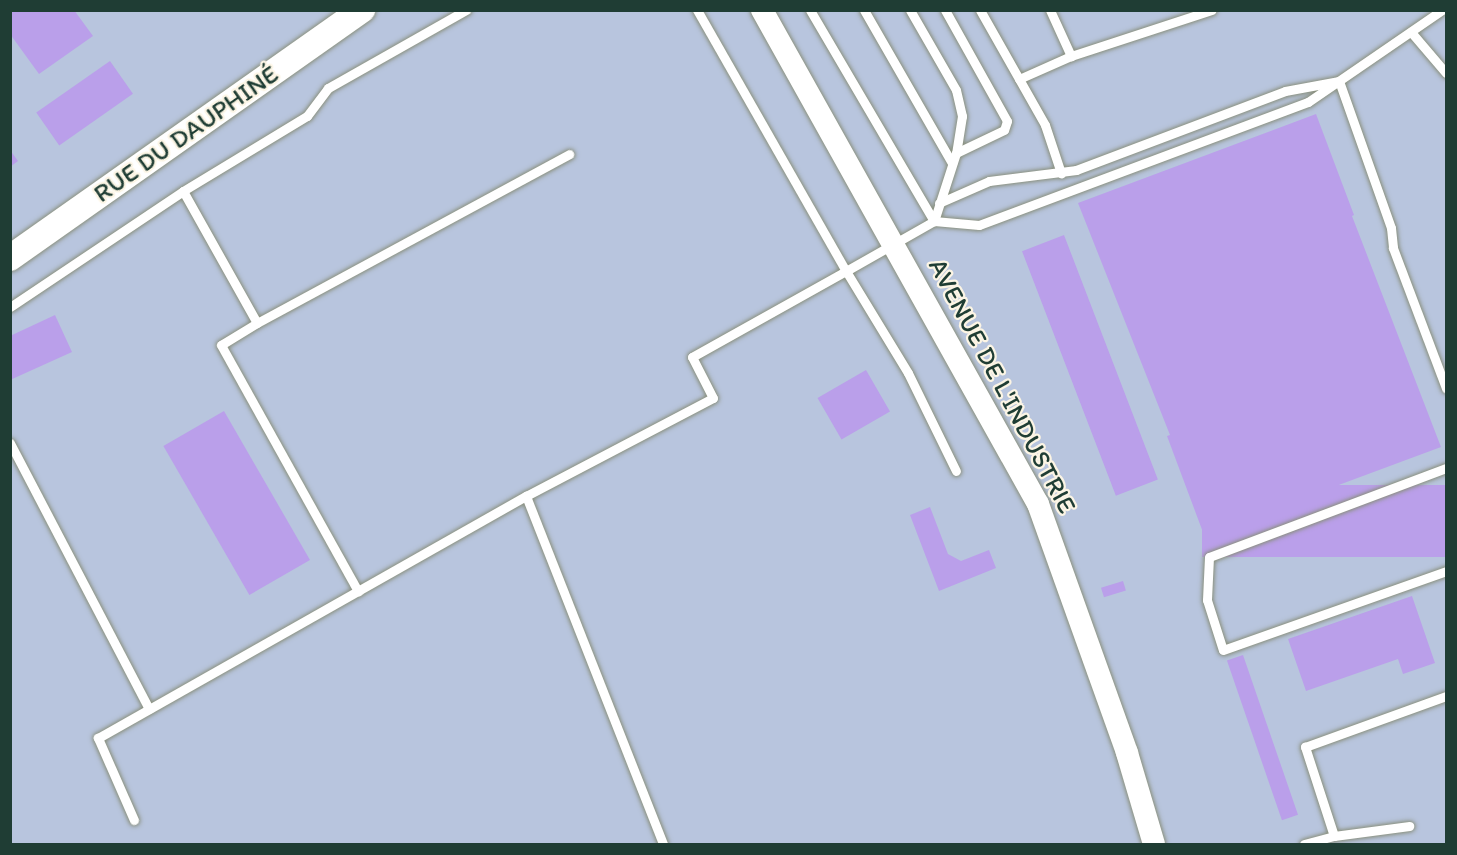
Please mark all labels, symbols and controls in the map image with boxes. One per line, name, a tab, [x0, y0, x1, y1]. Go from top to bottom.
street label: RUE DU DAUPHINÉ	[87, 58, 285, 210]
street label: AVENUE DE L'INDUSTRIE	[921, 252, 1083, 520]

